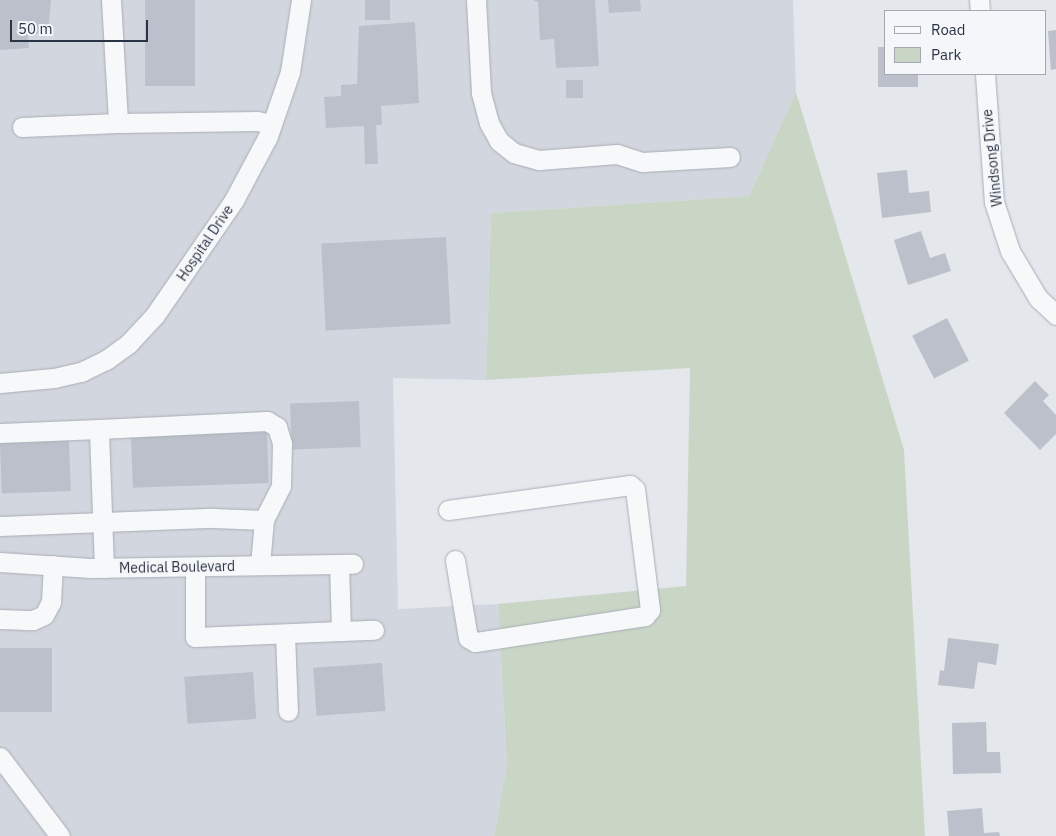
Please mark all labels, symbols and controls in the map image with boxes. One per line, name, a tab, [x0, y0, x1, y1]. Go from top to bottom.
scale bar	[12, 10, 150, 42]
legend	[884, 10, 1046, 75]
text: 50 m	[18, 19, 53, 38]
text: Road	[931, 20, 966, 39]
text: Park	[931, 45, 961, 64]
street label: Windsong Drive	[979, 108, 1005, 208]
street label: Hospital Drive	[173, 202, 237, 284]
street label: Medical Boulevard	[119, 558, 235, 576]

